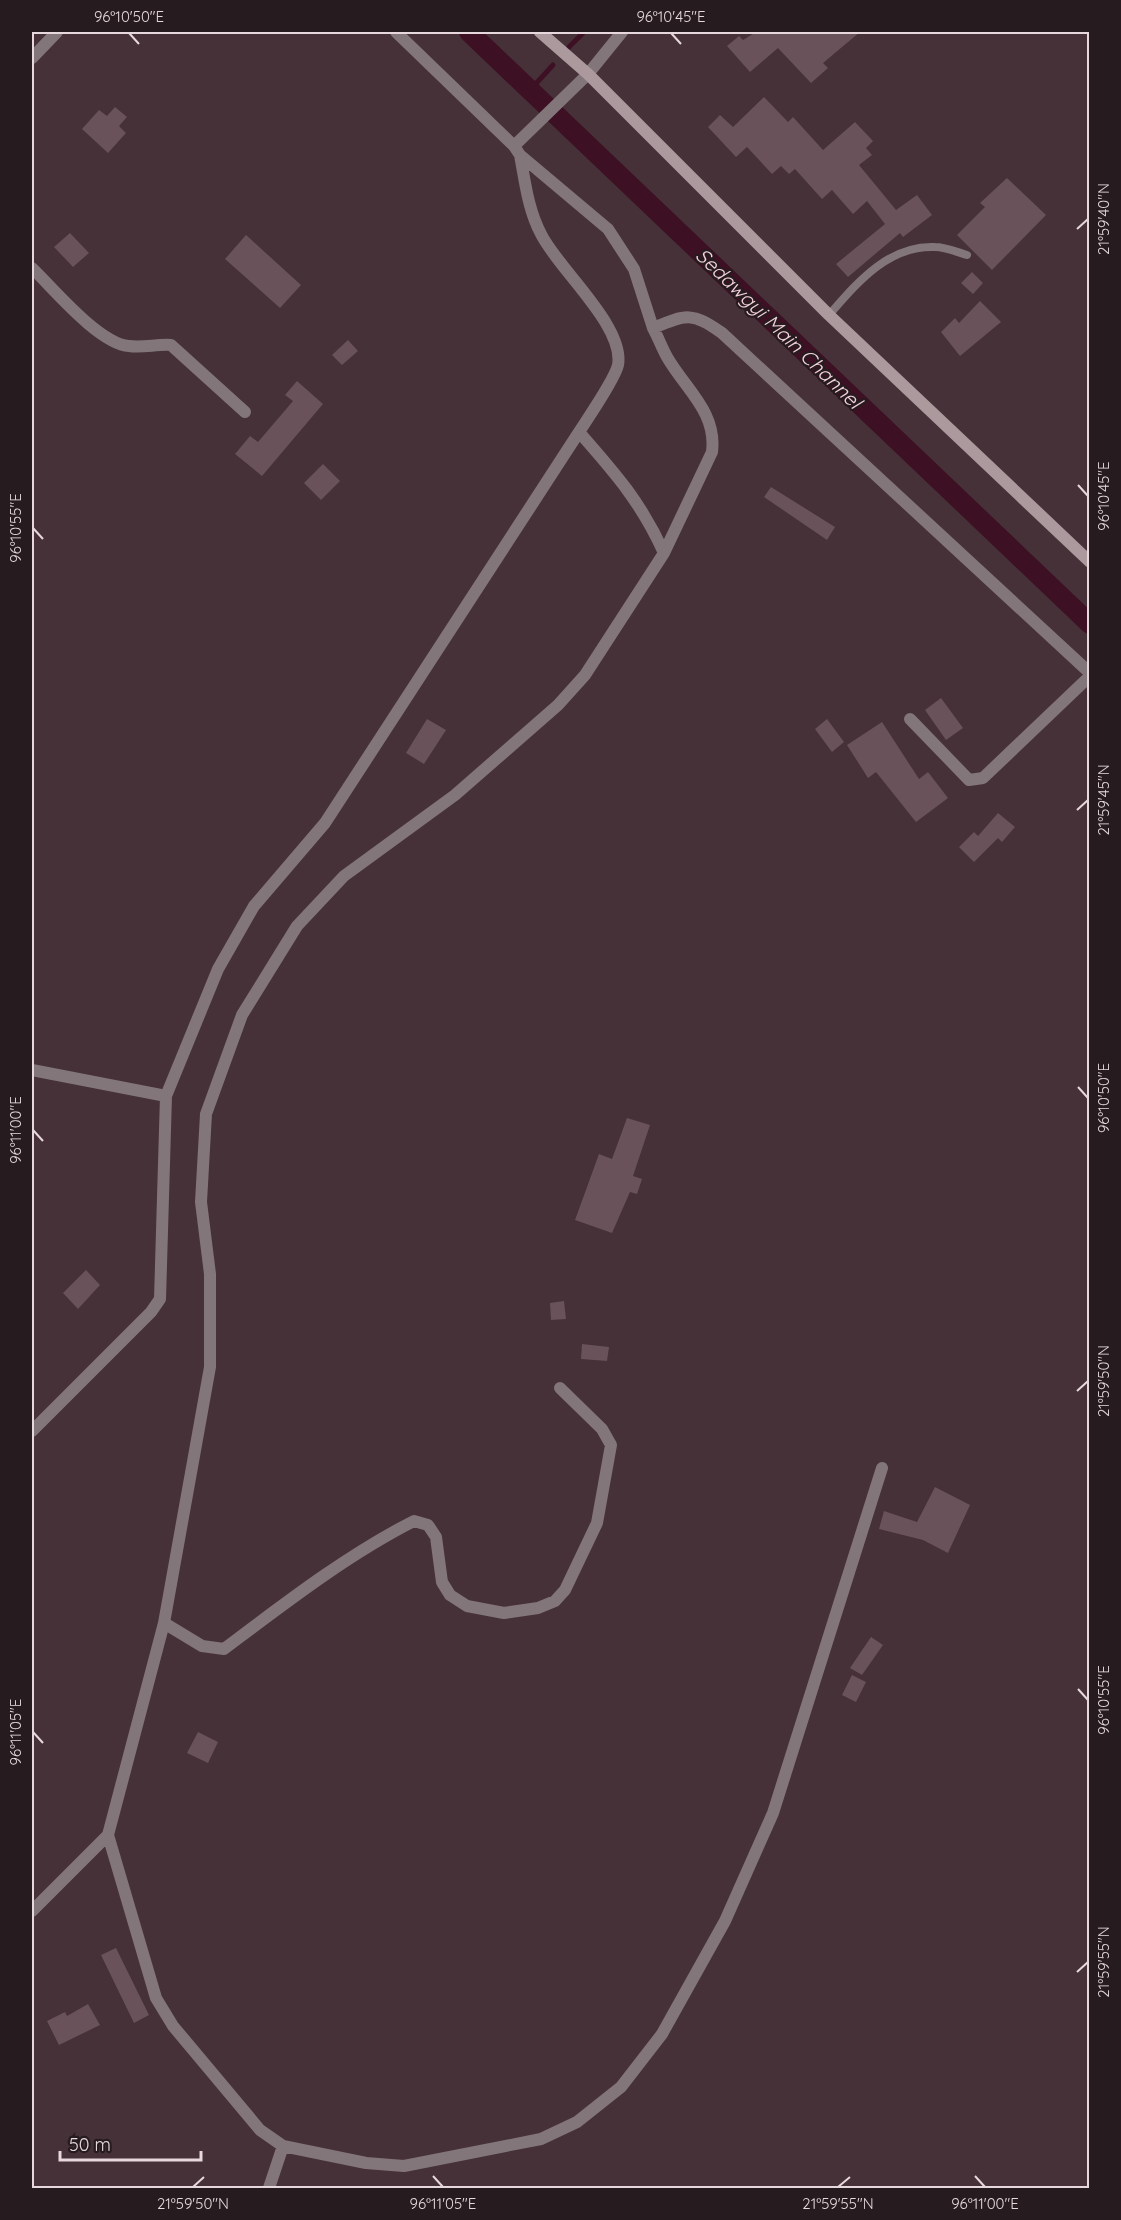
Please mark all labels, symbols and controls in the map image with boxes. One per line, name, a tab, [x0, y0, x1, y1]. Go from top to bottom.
text: 96°10'50"E	[94, 7, 164, 26]
text: 96°10'45"E	[636, 7, 706, 26]
text: 21°59'40"N	[1094, 183, 1113, 255]
water label: Sedawgyi Main Channel	[691, 242, 869, 415]
text: 96°10'45"E	[1094, 461, 1113, 531]
text: 96°10'55"E	[6, 493, 25, 563]
text: 21°59'45"N	[1094, 764, 1113, 836]
text: 96°10'50"E	[1094, 1063, 1113, 1133]
text: 96°11'00"E	[6, 1096, 25, 1164]
text: 21°59'50"N	[1094, 1345, 1113, 1417]
text: 96°10'55"E	[1094, 1665, 1113, 1735]
text: 96°11'05"E	[6, 1699, 25, 1765]
text: 21°59'55"N	[1094, 1926, 1113, 1998]
scale bar	[60, 2124, 201, 2162]
text: 50 m	[69, 2133, 111, 2156]
text: 21°59'50"N	[157, 2194, 229, 2213]
text: 96°11'05"E	[410, 2194, 476, 2213]
text: 21°59'55"N	[802, 2194, 874, 2213]
text: 96°11'00"E	[951, 2194, 1019, 2213]

